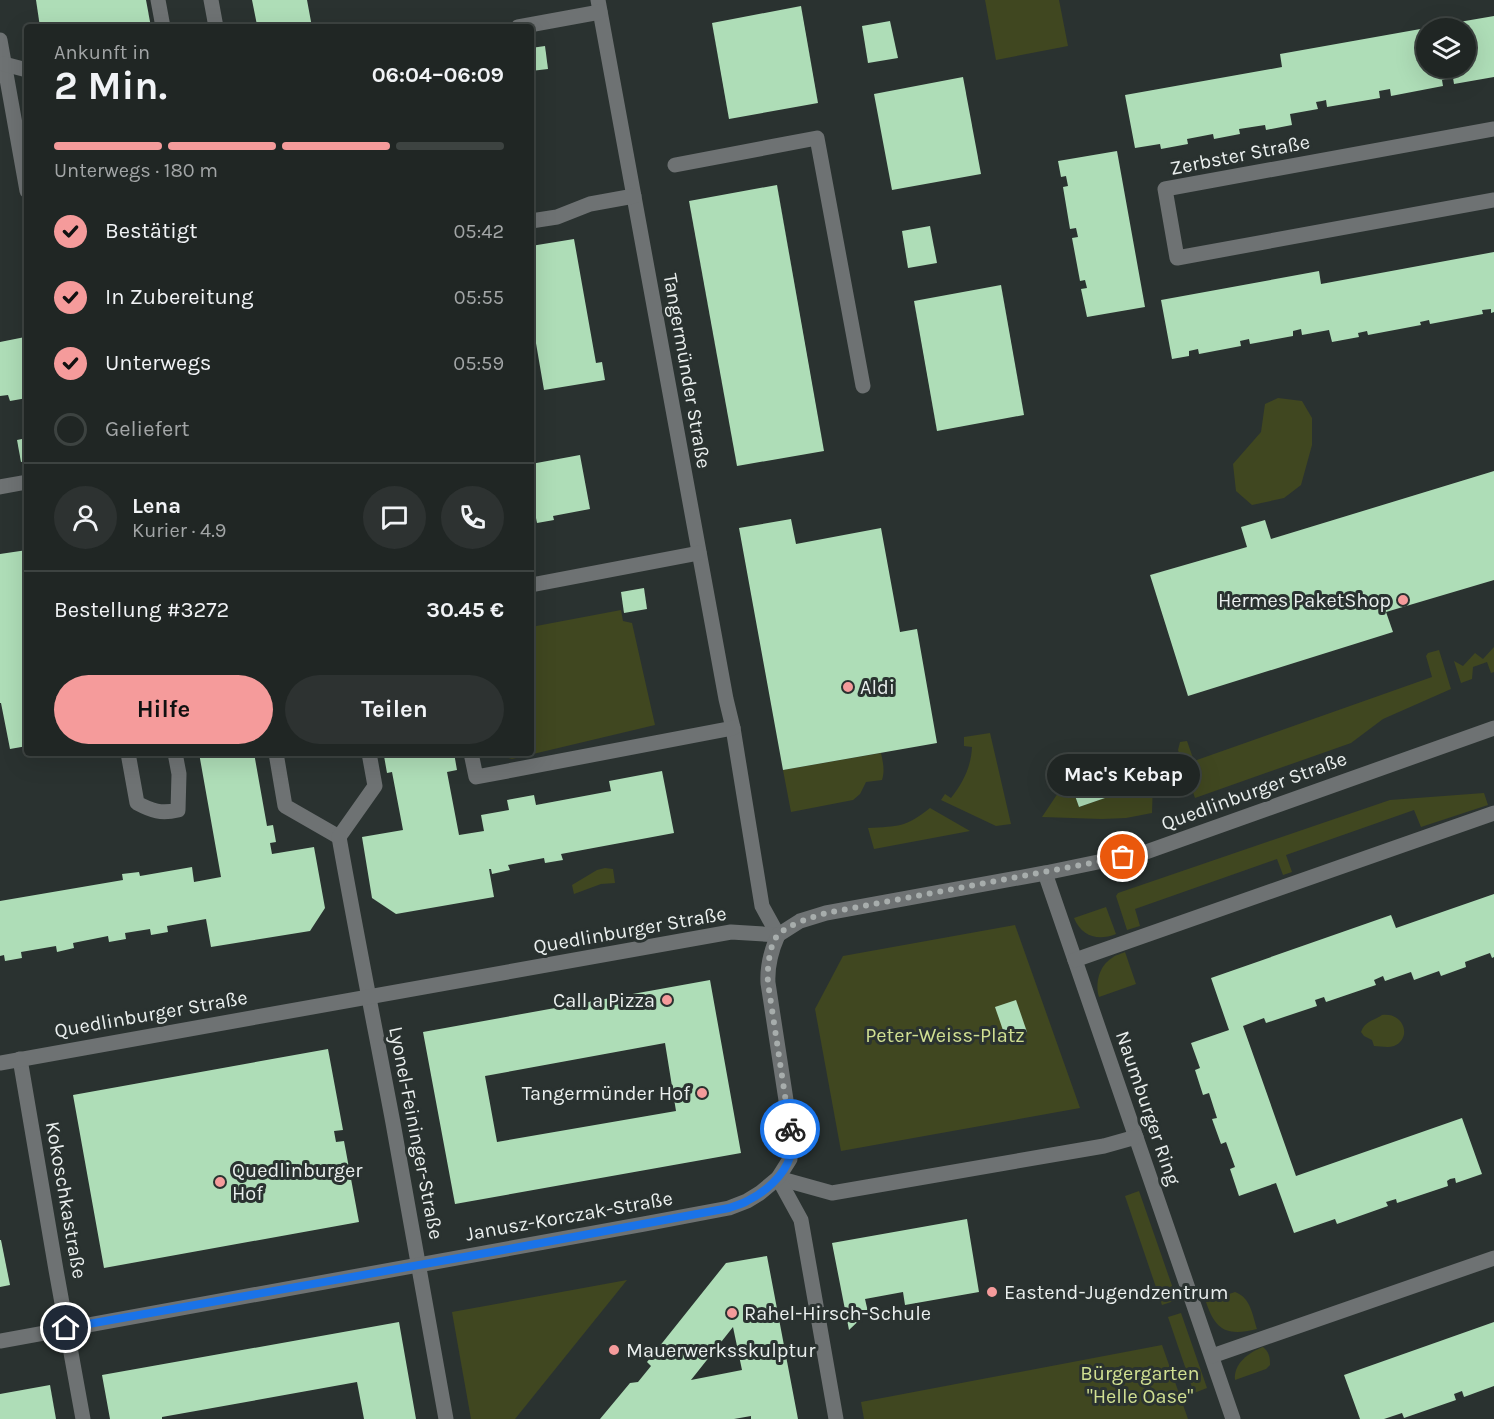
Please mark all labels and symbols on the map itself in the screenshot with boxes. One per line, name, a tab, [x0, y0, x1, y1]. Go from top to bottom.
street label: Zerbster Straße	[1168, 130, 1312, 180]
street label: Tangermünder Straße	[659, 272, 715, 470]
place label: Hermes PaketShop	[1218, 589, 1391, 612]
marker: Hermes PaketShop	[1396, 593, 1410, 607]
place label: Aldi	[860, 676, 895, 699]
marker: Aldi	[841, 680, 855, 694]
street label: Quedlinburger Straße	[1158, 747, 1350, 835]
callout: Mac's Kebap	[1046, 755, 1200, 797]
pin	[1097, 831, 1148, 882]
street label: Quedlinburger Straße	[532, 902, 728, 958]
street label: Quedlinburger Straße	[53, 986, 249, 1042]
place label: Call a Pizza	[553, 989, 655, 1012]
marker: Call a Pizza	[660, 993, 674, 1007]
park label: Peter-Weiss-Platz	[865, 1024, 1025, 1047]
street label: Lyonel-Feininger-Straße	[384, 1025, 448, 1241]
street label: Naumburger Ring	[1111, 1028, 1185, 1188]
place label: Tangermünder Hof	[522, 1082, 690, 1105]
marker: Tangermünder Hof	[695, 1086, 709, 1100]
courier	[760, 1099, 820, 1159]
street label: Kokoschkastraße	[41, 1120, 91, 1280]
place label: Quedlinburger Hof	[232, 1159, 363, 1205]
marker: Quedlinburger Hof	[213, 1175, 227, 1189]
street label: Janusz-Korczak-Straße	[464, 1186, 674, 1246]
place label: Eastend-Jugendzentrum	[1004, 1281, 1229, 1304]
marker: Eastend-Jugendzentrum	[985, 1285, 999, 1299]
pin	[40, 1302, 91, 1353]
place label: Rahel-Hirsch-Schule	[744, 1302, 931, 1325]
marker: Rahel-Hirsch-Schule	[725, 1306, 739, 1320]
place label: Mauerwerksskulptur	[626, 1339, 816, 1362]
marker: Mauerwerksskulptur	[607, 1343, 621, 1357]
park label: Bürgergarten "Helle Oase"	[1080, 1362, 1200, 1408]

